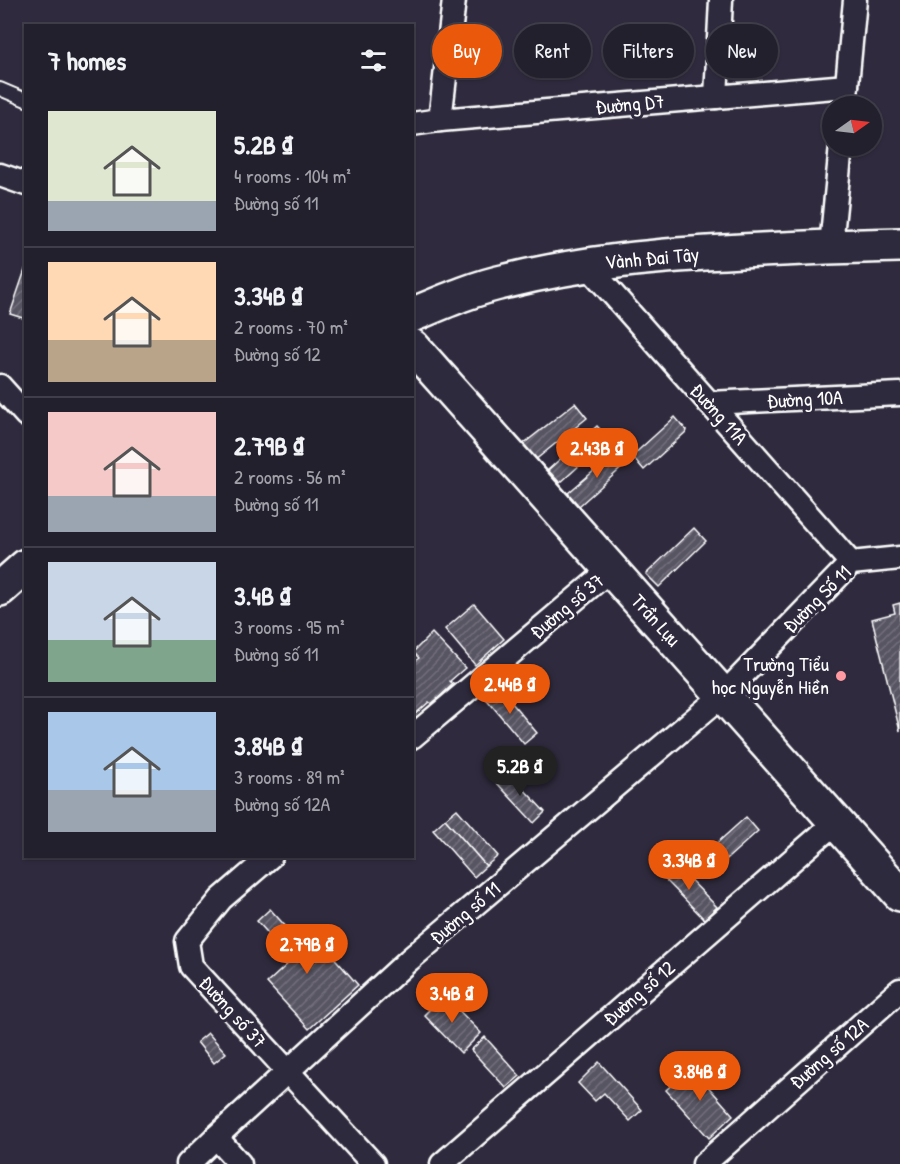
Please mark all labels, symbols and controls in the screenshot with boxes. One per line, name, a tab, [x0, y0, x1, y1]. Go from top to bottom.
chip: Buy	[432, 24, 502, 78]
chip: Rent	[514, 24, 591, 78]
chip: Filters	[603, 24, 694, 78]
chip: New	[706, 24, 778, 78]
text: 7 homes	[48, 43, 126, 78]
icon: filters	[357, 44, 390, 77]
street label: Đường D7	[594, 87, 666, 120]
north arrow	[822, 96, 882, 156]
map controls	[822, 96, 882, 156]
text: 5.2B ₫	[234, 127, 293, 162]
icon: home	[96, 135, 168, 207]
text: 4 rooms · 104 m²	[234, 162, 351, 189]
text: Đường số 11	[234, 189, 318, 216]
street label: Vành Đai Tây	[604, 240, 700, 275]
text: 3.34B ₫	[234, 278, 303, 313]
icon: home	[96, 286, 168, 358]
text: 2 rooms · 70 m²	[234, 313, 348, 340]
text: Đường số 12	[234, 340, 321, 367]
street label: Đường 11A	[685, 377, 754, 450]
street label: Đường 10A	[767, 383, 844, 414]
text: 2.79B ₫	[234, 428, 305, 463]
pin: 2.43B ₫	[542, 428, 652, 479]
text: 2.43B ₫	[570, 434, 624, 461]
icon: home	[96, 436, 168, 508]
text: 2 rooms · 56 m²	[234, 463, 346, 490]
text: Đường số 11	[234, 490, 318, 517]
street label: Đường Số 11	[777, 559, 857, 639]
street label: Đường số 37	[524, 567, 609, 645]
text: 3.4B ₫	[234, 578, 292, 613]
icon: home	[96, 586, 168, 658]
street label: Trần Lựu	[626, 588, 687, 652]
text: 3 rooms · 95 m²	[234, 613, 344, 640]
text: Đường số 11	[234, 640, 318, 667]
place label: Trường Tiểu học Nguyễn Hiền	[712, 650, 829, 700]
pin: 2.44B ₫	[455, 664, 565, 715]
marker: Trường Tiểu học Nguyễn Hiền	[834, 669, 848, 683]
text: 2.44B ₫	[484, 670, 536, 697]
text: 3.84B ₫	[234, 728, 303, 763]
icon: home	[96, 736, 168, 808]
pin: 5.2B ₫	[471, 746, 569, 797]
text: 5.2B ₫	[497, 752, 543, 779]
text: 3 rooms · 89 m²	[234, 763, 345, 790]
text: Đường số 12A	[234, 790, 330, 817]
pin: 3.34B ₫	[634, 840, 744, 891]
text: 3.34B ₫	[662, 846, 716, 873]
street label: Đường số 11	[424, 875, 506, 950]
pin: 2.79B ₫	[252, 924, 362, 975]
text: 2.79B ₫	[280, 930, 334, 957]
street label: Đường số 12	[597, 954, 681, 1031]
street label: Đường số 37	[194, 970, 273, 1054]
pin: 3.4B ₫	[403, 973, 501, 1024]
text: 3.4B ₫	[430, 979, 474, 1006]
street label: Đường số 12A	[783, 1011, 874, 1094]
pin: 3.84B ₫	[645, 1051, 755, 1102]
text: 3.84B ₫	[674, 1057, 726, 1084]

